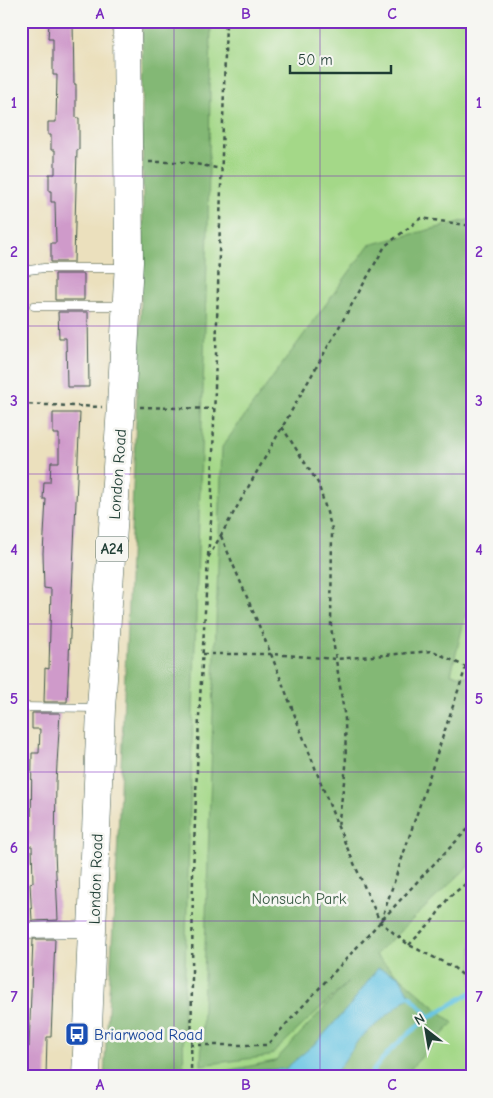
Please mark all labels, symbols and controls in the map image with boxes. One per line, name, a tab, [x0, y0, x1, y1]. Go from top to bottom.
text: A	[96, 5, 105, 23]
text: B	[241, 5, 251, 23]
text: C	[387, 5, 397, 23]
scale bar	[290, 42, 392, 74]
text: 50 m	[298, 51, 333, 69]
text: 1	[11, 94, 17, 112]
text: 1	[476, 94, 482, 112]
text: 2	[10, 243, 18, 261]
text: 2	[475, 243, 483, 261]
text: 3	[10, 392, 18, 410]
text: 3	[475, 392, 483, 410]
street label: London Road	[106, 428, 130, 520]
road number: A24	[96, 536, 128, 562]
text: 4	[10, 541, 18, 559]
text: 4	[475, 541, 483, 559]
text: 5	[10, 690, 18, 708]
text: 5	[475, 690, 483, 708]
street label: London Road	[85, 833, 107, 925]
text: 6	[10, 839, 18, 857]
text: 6	[475, 839, 483, 857]
park label: Nonsuch Park	[252, 890, 347, 908]
text: 7	[10, 988, 18, 1006]
text: 7	[475, 988, 483, 1006]
north arrow	[400, 1006, 450, 1056]
text: N	[411, 1010, 428, 1029]
bus stop icon: Briarwood Road	[64, 1021, 90, 1047]
place label: Briarwood Road	[94, 1026, 203, 1044]
text: A	[96, 1076, 105, 1094]
text: B	[241, 1076, 251, 1094]
text: C	[387, 1076, 397, 1094]

